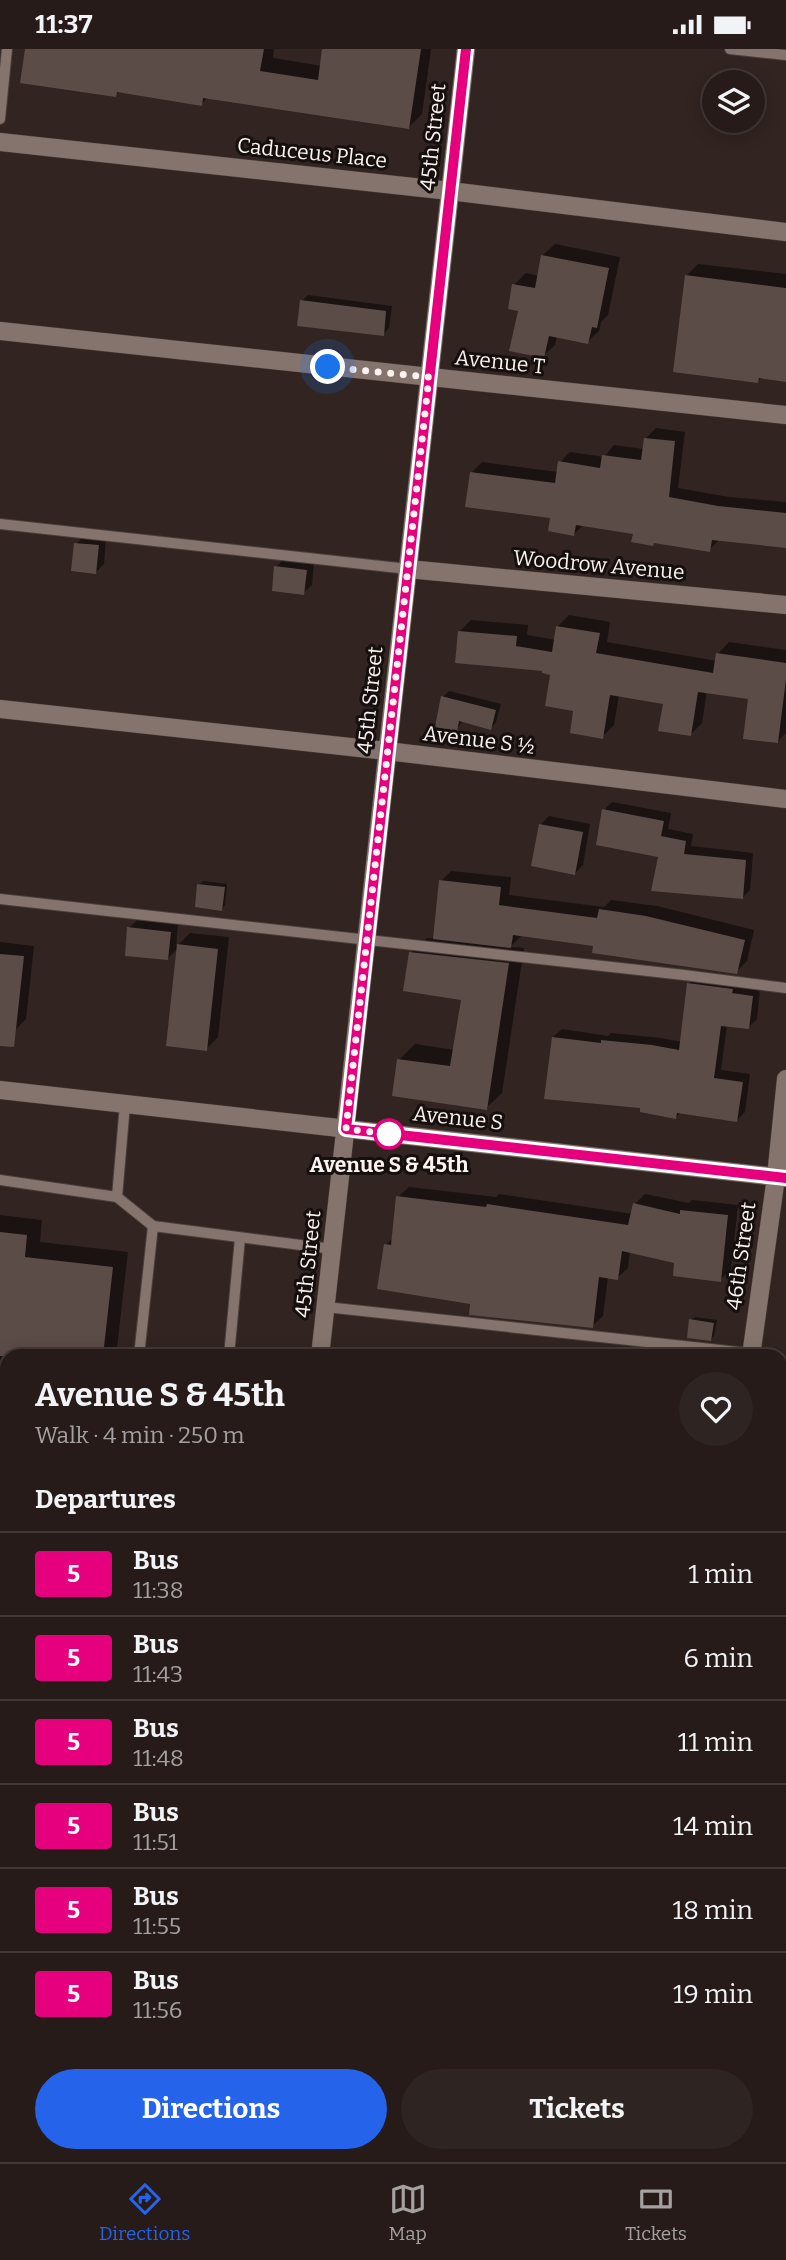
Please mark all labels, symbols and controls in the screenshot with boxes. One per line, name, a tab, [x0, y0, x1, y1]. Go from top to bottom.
text: 11:37	[35, 9, 93, 40]
map controls	[702, 70, 765, 133]
button: layers	[702, 70, 765, 133]
street label: 45th Street	[414, 82, 452, 192]
street label: Caduceus Place	[236, 132, 388, 174]
street label: Avenue T	[454, 344, 546, 380]
your location	[310, 349, 345, 384]
street label: Woodrow Avenue	[512, 545, 686, 585]
street label: 45th Street	[351, 645, 389, 755]
street label: Avenue S ½	[421, 720, 537, 760]
street label: Avenue S	[412, 1100, 504, 1136]
marker: Avenue S & 45th	[374, 1119, 404, 1149]
place label: Avenue S & 45th	[309, 1152, 469, 1178]
street label: 46th Street	[721, 1200, 761, 1312]
street label: 45th Street	[289, 1209, 327, 1319]
button: heart	[679, 1372, 753, 1446]
text: Avenue S & 45th	[35, 1375, 285, 1415]
text: Walk · 4 min · 250 m	[35, 1421, 244, 1449]
text: Departures	[35, 1484, 176, 1515]
text: Bus	[133, 1545, 179, 1576]
text: 1 min	[688, 1559, 753, 1590]
text: 5	[67, 1560, 80, 1588]
text: 11:38	[133, 1576, 183, 1604]
text: Bus	[133, 1629, 179, 1660]
text: 6 min	[684, 1643, 753, 1674]
text: 5	[67, 1644, 80, 1672]
text: 11:43	[133, 1660, 183, 1688]
text: Bus	[133, 1713, 179, 1744]
text: 11 min	[678, 1727, 753, 1758]
text: 5	[67, 1728, 80, 1756]
text: 11:48	[133, 1744, 184, 1772]
text: Bus	[133, 1797, 179, 1828]
text: 14 min	[673, 1811, 753, 1842]
text: 5	[67, 1812, 80, 1840]
text: 11:51	[133, 1828, 178, 1856]
text: Bus	[133, 1881, 179, 1912]
text: 18 min	[673, 1895, 753, 1926]
text: 5	[67, 1896, 80, 1924]
text: 11:55	[133, 1912, 181, 1940]
text: Bus	[133, 1965, 179, 1996]
text: 19 min	[673, 1979, 753, 2010]
text: 5	[67, 1980, 80, 2008]
text: 11:56	[133, 1996, 182, 2024]
button: Directions	[35, 2069, 387, 2149]
button: Tickets	[401, 2069, 753, 2149]
tab: Directions	[99, 2180, 190, 2245]
tab: Map	[389, 2180, 427, 2245]
tab: Tickets	[625, 2180, 687, 2245]

